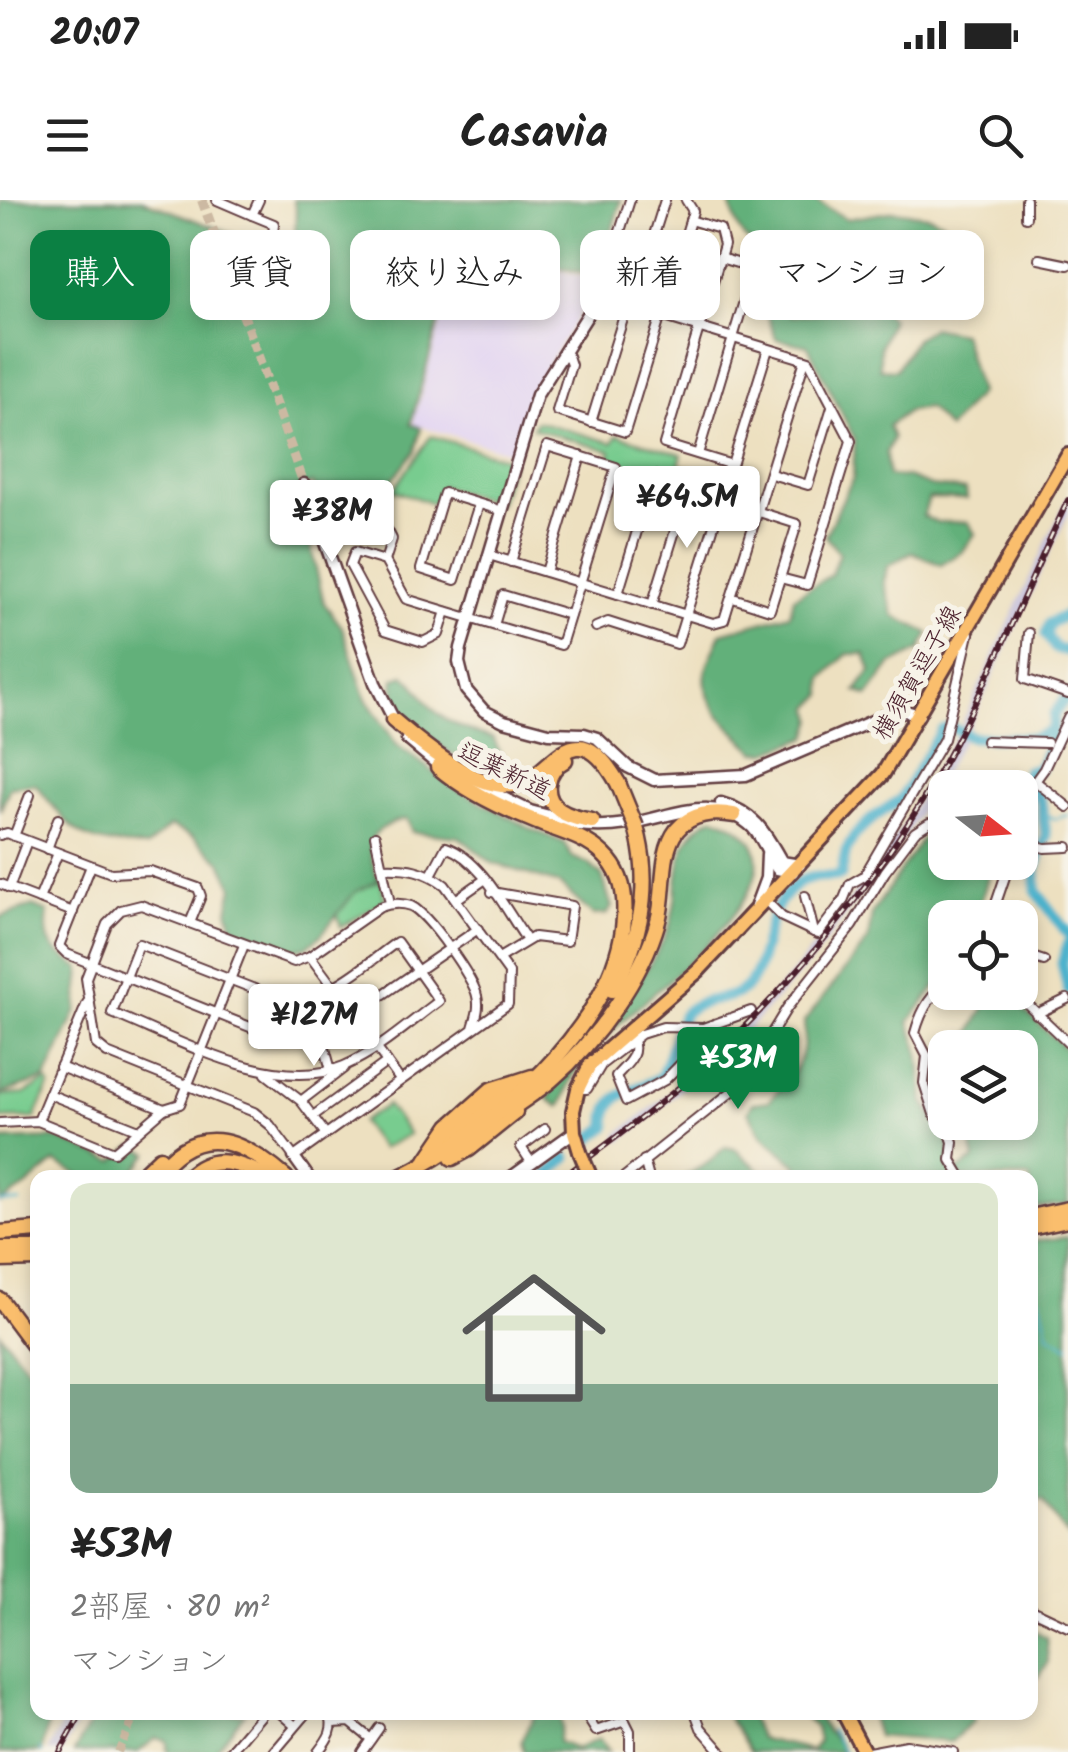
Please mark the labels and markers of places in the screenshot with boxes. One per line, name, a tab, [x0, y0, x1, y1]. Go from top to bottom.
pin: ¥64.5M	[606, 466, 768, 551]
pin: ¥38M	[273, 480, 391, 565]
pin: ¥127M	[244, 984, 384, 1069]
pin: ¥53M	[679, 1027, 797, 1112]

